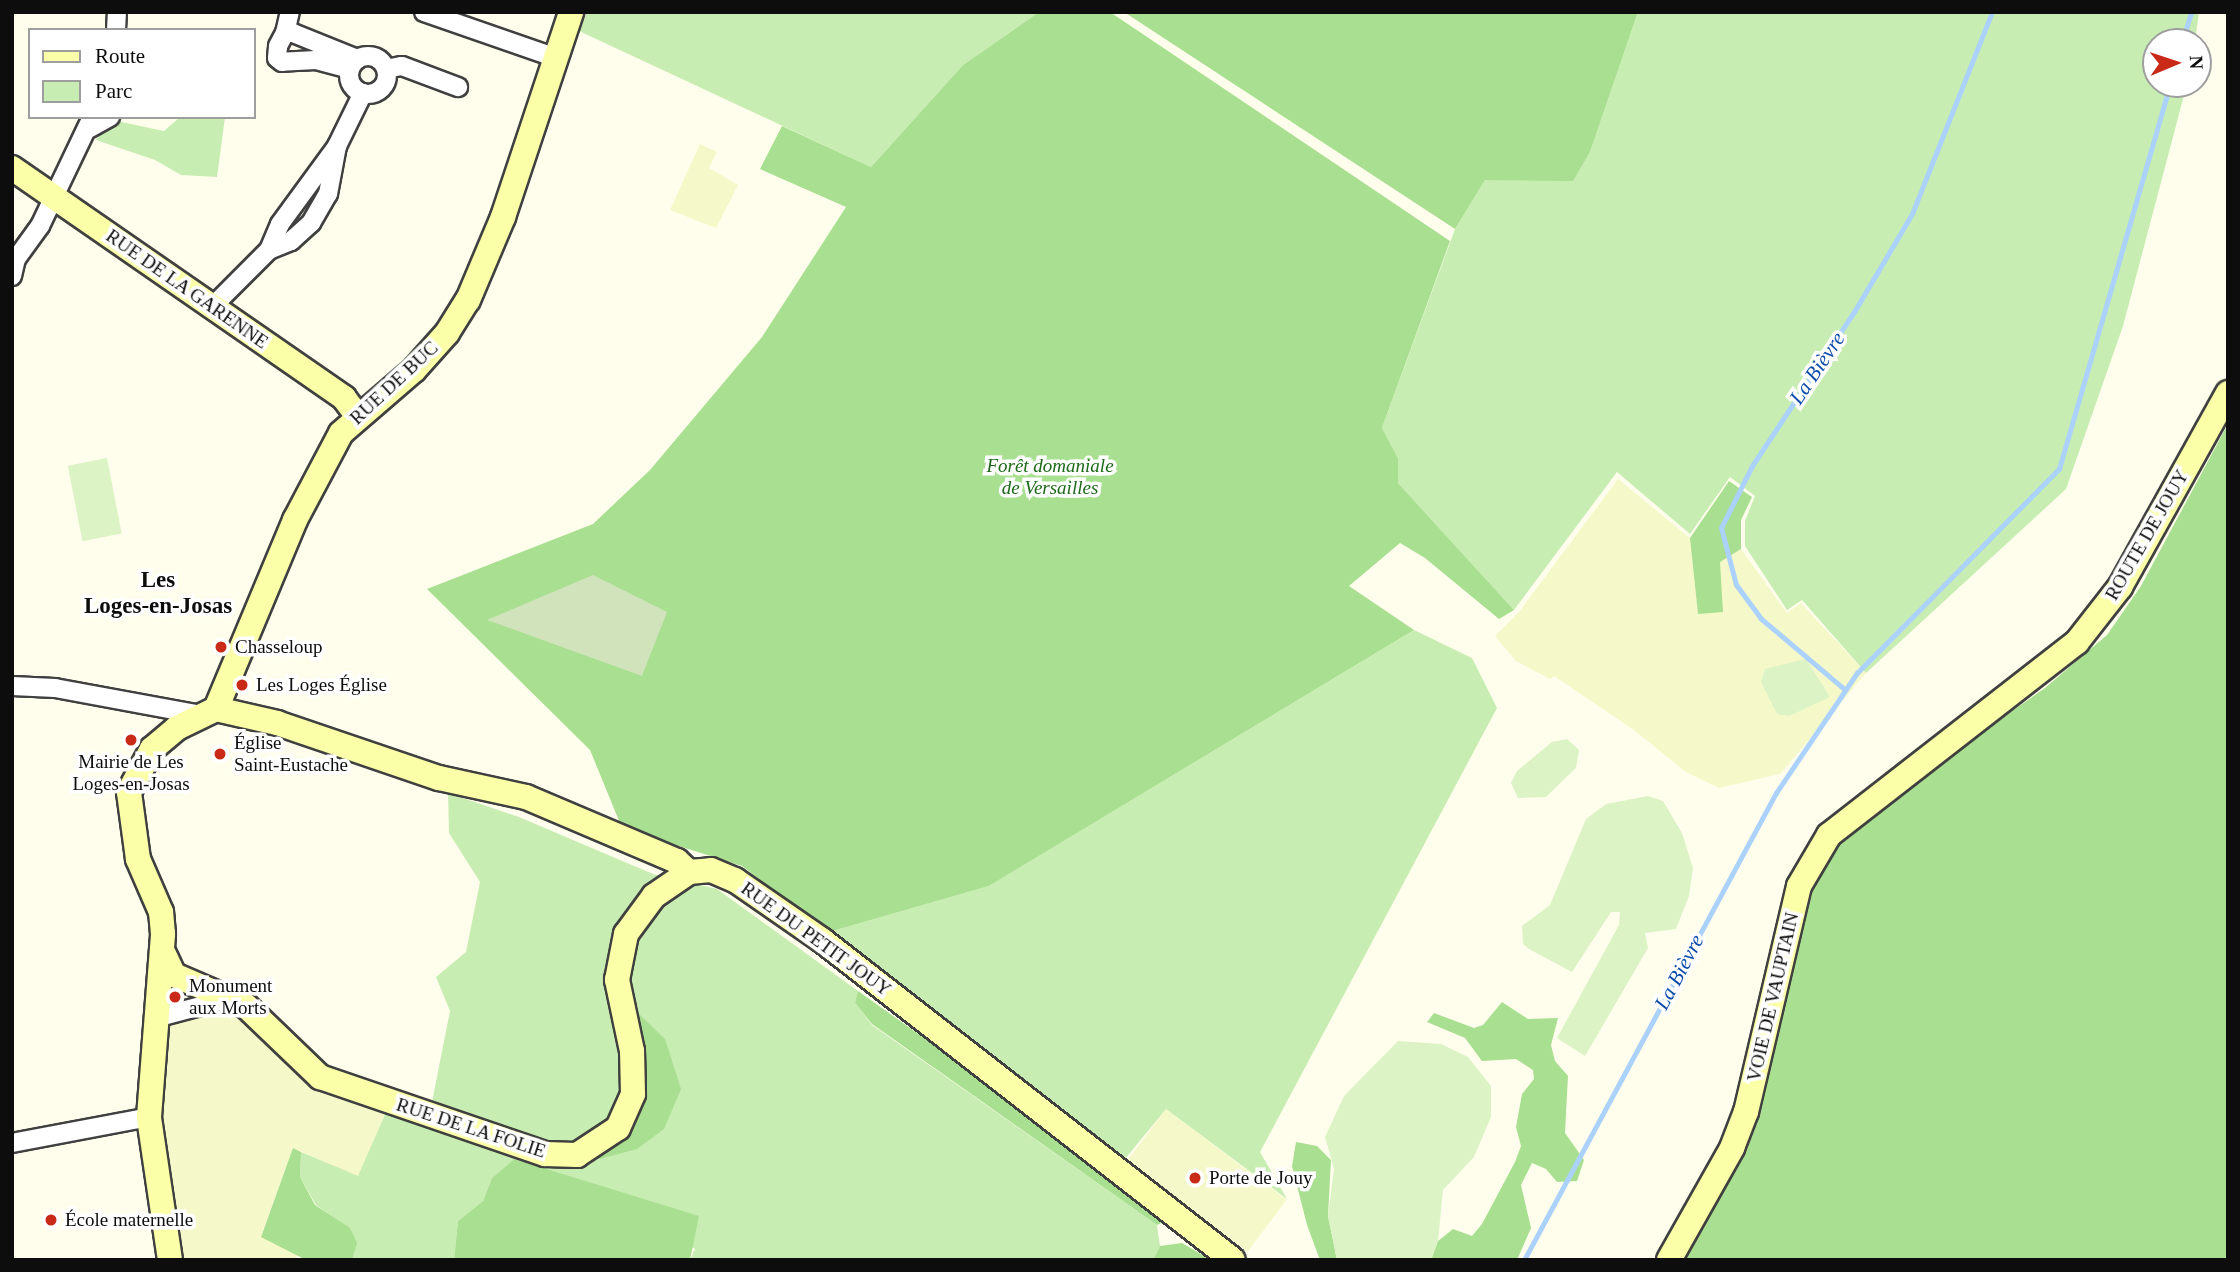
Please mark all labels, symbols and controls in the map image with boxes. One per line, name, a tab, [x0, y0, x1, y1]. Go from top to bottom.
legend	[28, 28, 256, 119]
north arrow	[2142, 28, 2212, 98]
text: Route	[95, 44, 145, 68]
text: N	[2186, 55, 2207, 70]
text: Parc	[95, 79, 132, 103]
street label: RUE DE LA GARENNE	[101, 224, 273, 354]
water label: La Bièvre	[1784, 327, 1850, 409]
street label: RUE DE BUC	[345, 337, 443, 429]
park label: Forêt domaniale de Versailles	[986, 455, 1114, 499]
street label: ROUTE DE JOUY	[2100, 466, 2194, 604]
district label: Les Loges-en-Josas	[84, 566, 232, 620]
place label: Chasseloup	[235, 636, 323, 658]
marker: Chasseloup	[213, 639, 229, 655]
place label: Les Loges Église	[256, 674, 387, 696]
marker: Les Loges Église	[234, 677, 250, 693]
marker: Mairie de Les Loges-en-Josas	[123, 732, 139, 748]
place label: Église Saint-Eustache	[234, 732, 348, 776]
marker: Église Saint-Eustache	[212, 746, 228, 762]
place label: Mairie de Les Loges-en-Josas	[72, 751, 190, 795]
street label: RUE DU PETIT JOUY	[737, 877, 895, 1001]
street label: VOIE DE VAUPTAIN	[1742, 910, 1804, 1084]
water label: La Bièvre	[1649, 930, 1709, 1014]
place label: Monument aux Morts	[189, 975, 272, 1019]
marker: Monument aux Morts	[167, 989, 183, 1005]
street label: RUE DE LA FOLIE	[393, 1093, 549, 1163]
place label: Porte de Jouy	[1209, 1167, 1312, 1189]
marker: Porte de Jouy	[1187, 1170, 1203, 1186]
place label: École maternelle	[65, 1209, 193, 1231]
marker: École maternelle	[43, 1212, 59, 1228]

